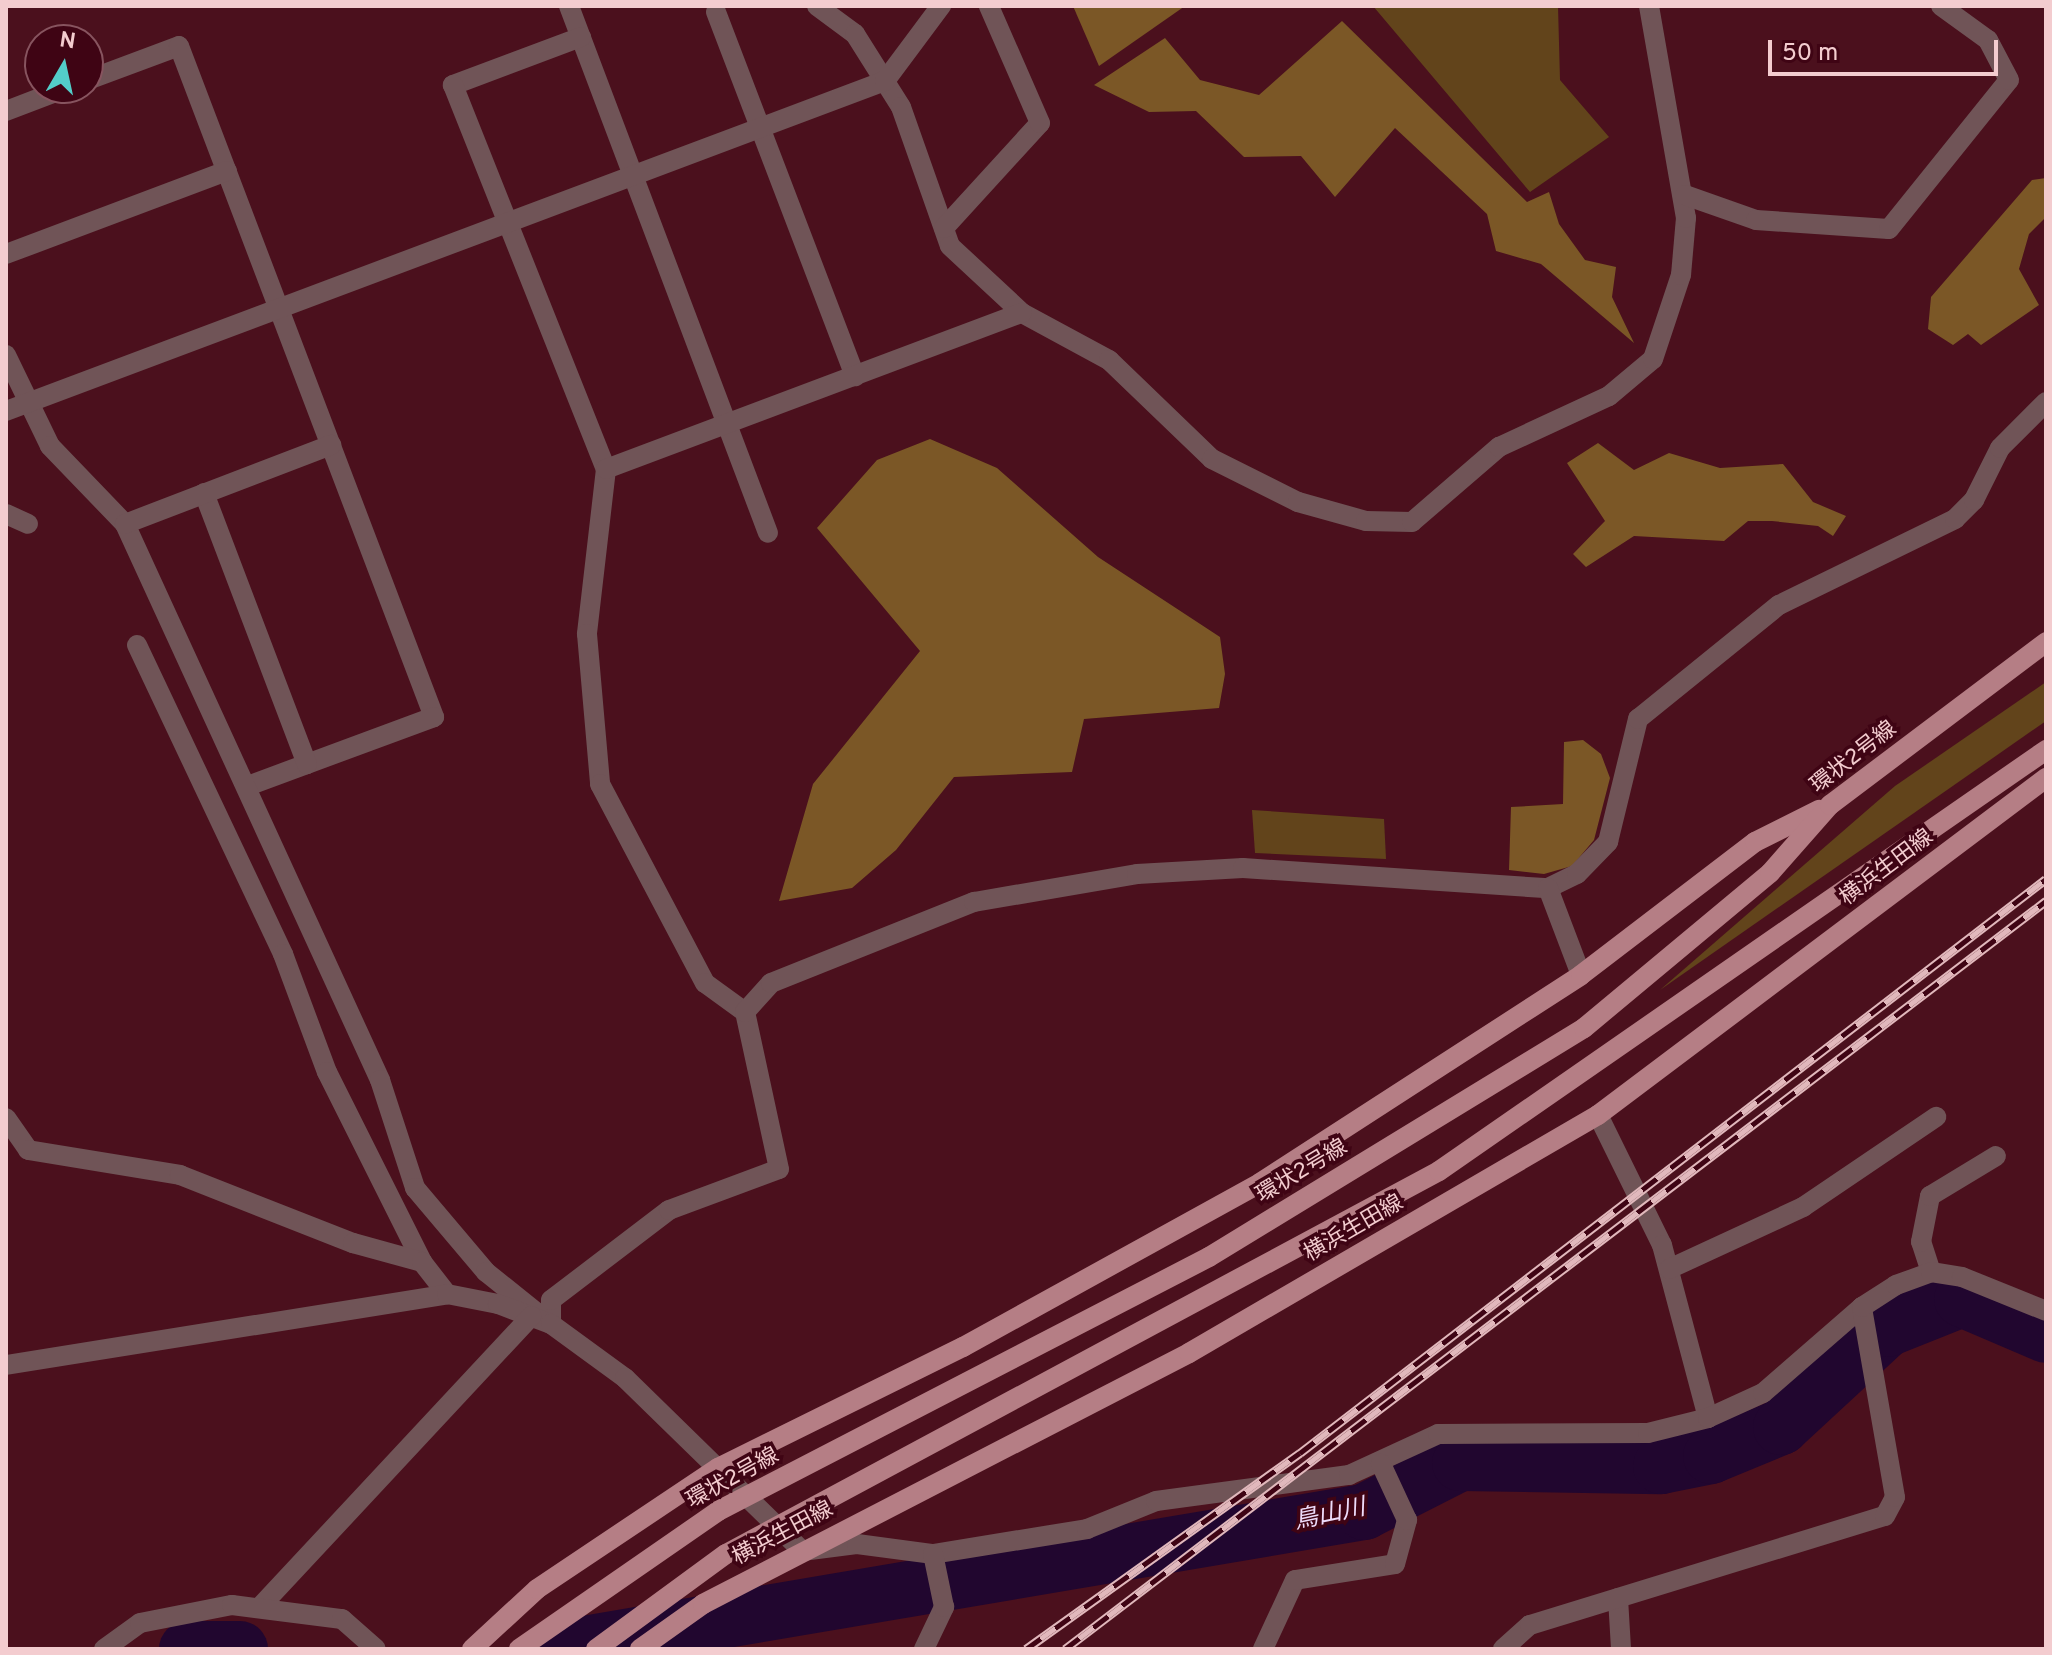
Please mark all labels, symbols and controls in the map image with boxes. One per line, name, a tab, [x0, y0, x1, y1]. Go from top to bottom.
north arrow	[24, 24, 104, 104]
scale bar	[1772, 24, 2002, 74]
text: N	[58, 27, 77, 56]
text: 50 m	[1782, 39, 1838, 69]
street label: 環状2号線	[1806, 716, 1902, 800]
street label: 横浜生田線	[1835, 824, 1939, 912]
street label: 環状2号線	[1252, 1135, 1352, 1209]
street label: 横浜生田線	[1300, 1190, 1408, 1268]
street label: 環状2号線	[682, 1443, 784, 1515]
water label: 鳥山川	[1292, 1494, 1368, 1538]
street label: 横浜生田線	[728, 1497, 838, 1571]

